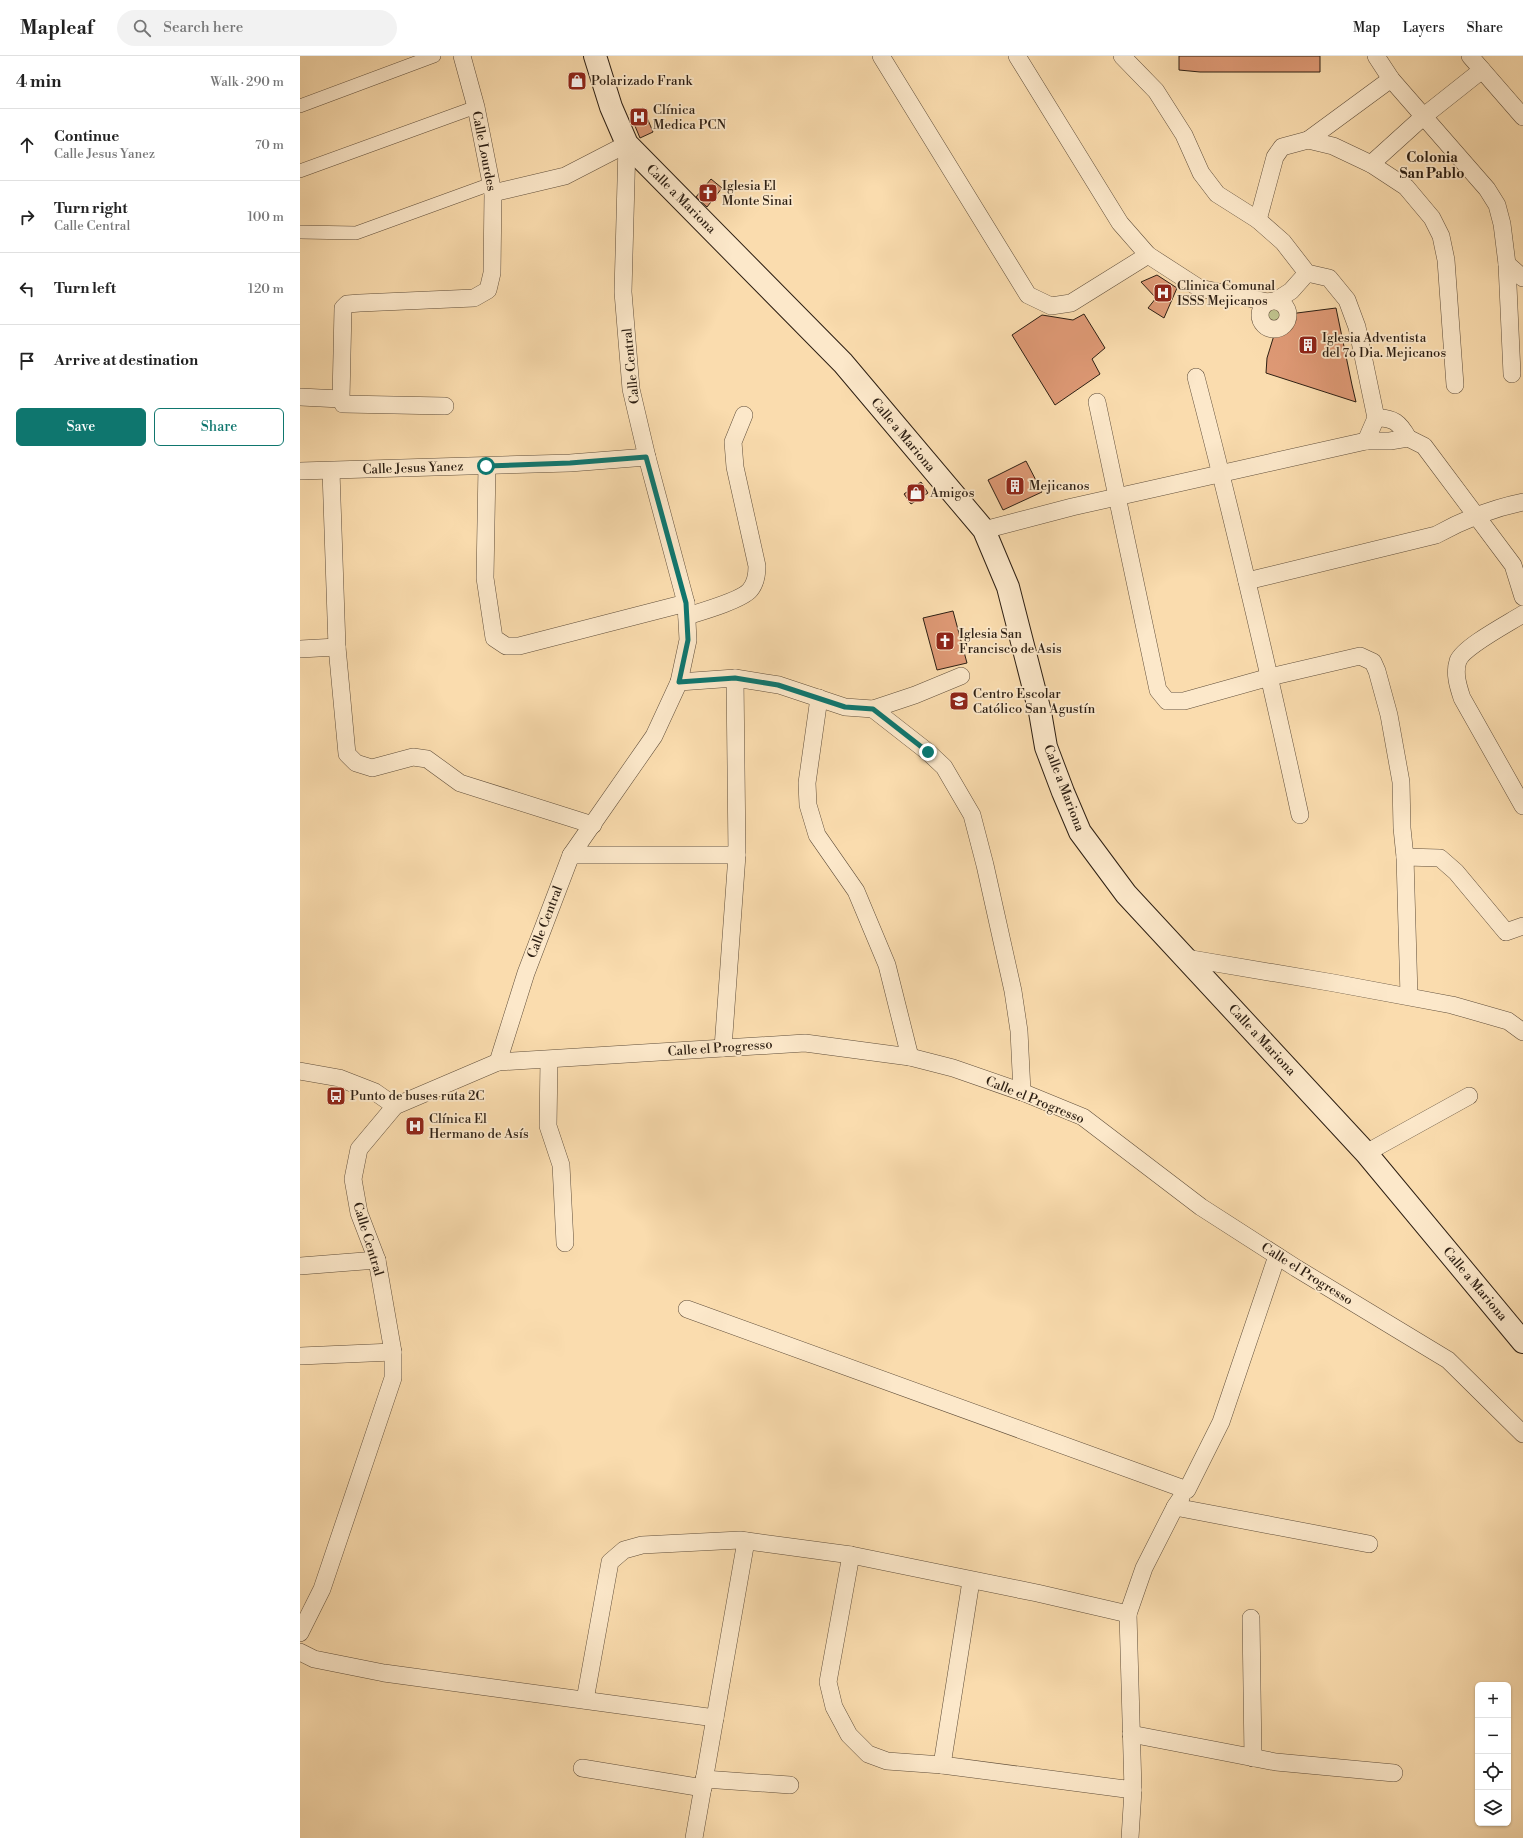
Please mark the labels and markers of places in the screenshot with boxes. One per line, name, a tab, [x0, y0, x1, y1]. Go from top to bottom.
shop icon: Polarizado Frank	[566, 70, 588, 92]
place label: Polarizado Frank	[591, 73, 693, 89]
place label: Clínica Medica PCN	[653, 102, 726, 133]
hospital icon: Clínica Medica PCN	[628, 106, 650, 128]
place label: Iglesia El Monte Sinai	[722, 178, 793, 209]
church icon: Iglesia El Monte Sinai	[697, 182, 719, 204]
place label: Clinica Comunal ISSS Mejicanos	[1177, 278, 1275, 309]
hospital icon: Clinica Comunal ISSS Mejicanos	[1152, 282, 1174, 304]
place label: Iglesia Adventista del 7o Dia. Mejicanos	[1322, 330, 1446, 361]
building icon: Iglesia Adventista del 7o Dia. Mejicanos	[1297, 334, 1319, 356]
building icon: Mejicanos	[1004, 475, 1026, 497]
place label: Mejicanos	[1029, 478, 1090, 494]
shop icon: Amigos	[905, 482, 927, 504]
place label: Amigos	[929, 485, 975, 501]
place label: Iglesia San Francisco de Asis	[959, 626, 1062, 657]
church icon: Iglesia San Francisco de Asis	[934, 630, 956, 652]
place label: Centro Escolar Católico San Agustín	[973, 686, 1096, 717]
school or university icon: Centro Escolar Católico San Agustín	[948, 690, 970, 712]
bus stop icon: Punto de buses ruta 2C	[325, 1085, 347, 1107]
place label: Punto de buses ruta 2C	[350, 1088, 485, 1104]
place label: Clínica El Hermano de Asís	[429, 1111, 529, 1142]
hospital icon: Clínica El Hermano de Asís	[404, 1115, 426, 1137]

